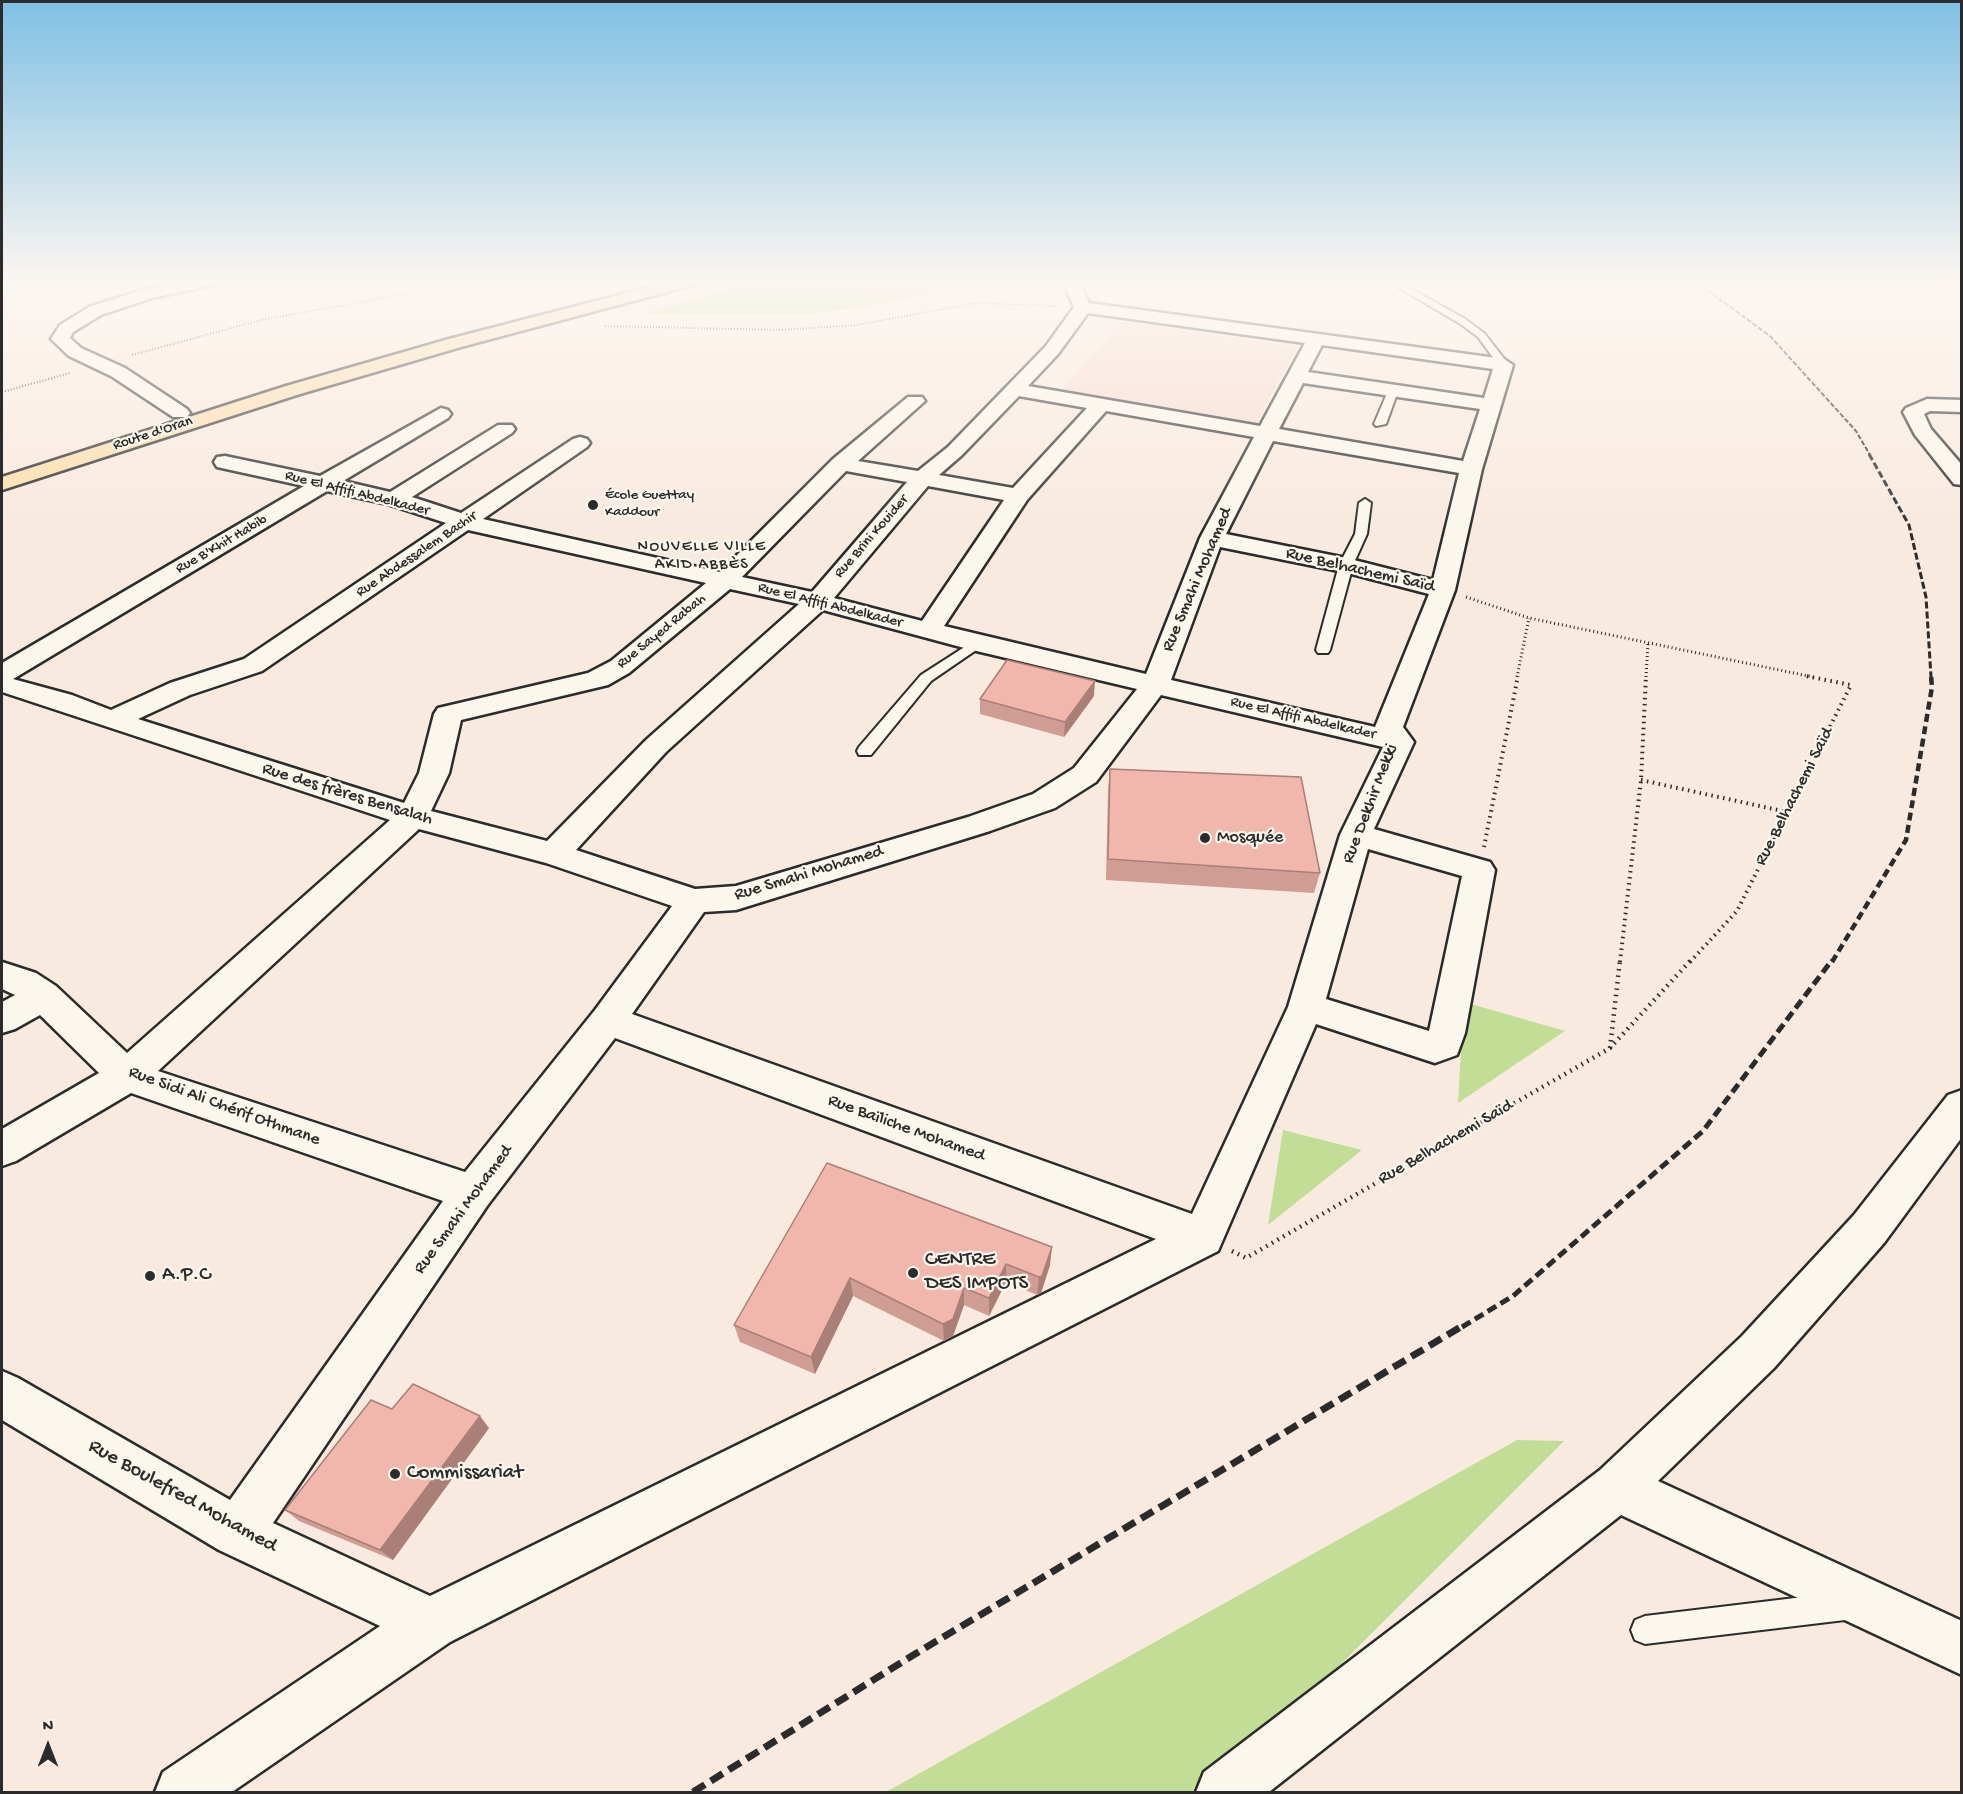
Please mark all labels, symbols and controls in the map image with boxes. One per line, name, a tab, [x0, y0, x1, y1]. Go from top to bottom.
street label: Route d'Oran	[111, 413, 195, 455]
street label: Rue El Affifi Abdelkader	[283, 467, 431, 521]
place label: École Guettay Kaddour	[605, 487, 694, 522]
street label: Rue Brini Kouider	[831, 492, 913, 582]
marker: École Guettay Kaddour	[586, 498, 600, 512]
street label: Rue Smahi Mohamed	[1158, 505, 1238, 655]
street label: Rue Abdessalem Bachir	[353, 508, 481, 602]
street label: Rue B'Khit Habib	[173, 511, 271, 579]
district label: NOUVELLE VILLE AKID ABBÈS	[637, 538, 767, 576]
street label: Rue Belhachemi Saïd	[1283, 543, 1437, 599]
street label: Rue El Affifi Abdelkader	[756, 579, 904, 633]
street label: Rue Sayed Rabah	[614, 591, 710, 673]
street label: Rue El Affifi Abdelkader	[1229, 694, 1377, 744]
street label: Rue Belhachemi Saïd	[1751, 724, 1839, 870]
street label: Rue Dekhir Mekki	[1338, 741, 1404, 867]
street label: Rue des frères Bensalah	[259, 759, 435, 831]
place label: Mosquée	[1217, 827, 1283, 849]
marker: Mosquée	[1198, 831, 1212, 845]
street label: Rue Smahi Mohamed	[732, 841, 886, 907]
street label: Rue Sidi Ali Chérif Othmane	[125, 1062, 323, 1152]
street label: Rue Baïliche Mohamed	[824, 1090, 988, 1168]
street label: Rue Belhachemi Saïd	[1375, 1096, 1517, 1190]
street label: Rue Smahi Mohamed	[410, 1141, 518, 1279]
place label: CENTRE DES IMPOTS	[925, 1248, 1028, 1298]
place label: A.P.C	[162, 1263, 211, 1289]
marker: CENTRE DES IMPOTS	[906, 1266, 920, 1280]
marker: A.P.C	[143, 1269, 157, 1283]
street label: Rue Boulefred Mohamed	[83, 1435, 281, 1559]
place label: Commissariat	[407, 1461, 523, 1487]
marker: Commissariat	[388, 1467, 402, 1481]
north arrow	[18, 1716, 78, 1776]
text: N	[43, 1718, 53, 1737]

